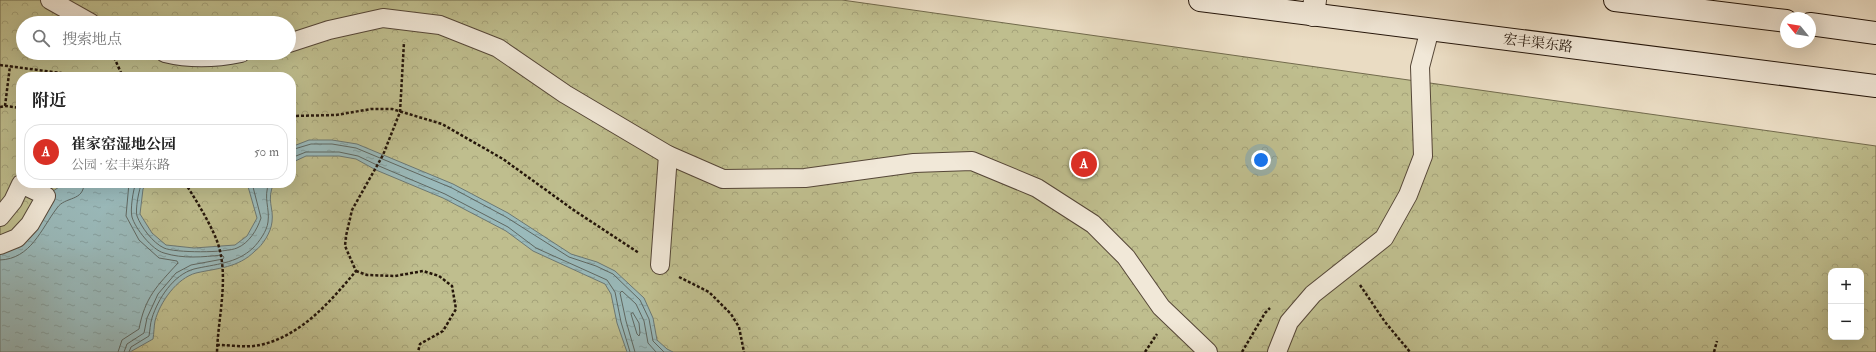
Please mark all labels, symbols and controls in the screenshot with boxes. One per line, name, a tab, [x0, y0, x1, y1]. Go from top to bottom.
north arrow	[1780, 12, 1816, 48]
search box	[16, 16, 296, 60]
icon: search	[30, 27, 52, 49]
text: 搜索地点	[62, 30, 122, 49]
street label: 宏丰渠东路	[1502, 30, 1574, 56]
text: 附近	[32, 90, 66, 111]
text: 崔家窑湿地公园	[71, 135, 176, 154]
text: A	[42, 144, 50, 160]
text: 50 m	[254, 144, 279, 160]
pin: A	[1071, 149, 1097, 179]
your location	[1251, 150, 1271, 170]
text: 公园 · 宏丰渠东路	[71, 157, 170, 173]
map controls	[1828, 268, 1864, 340]
button: +	[1828, 268, 1864, 304]
button: −	[1828, 304, 1864, 340]

